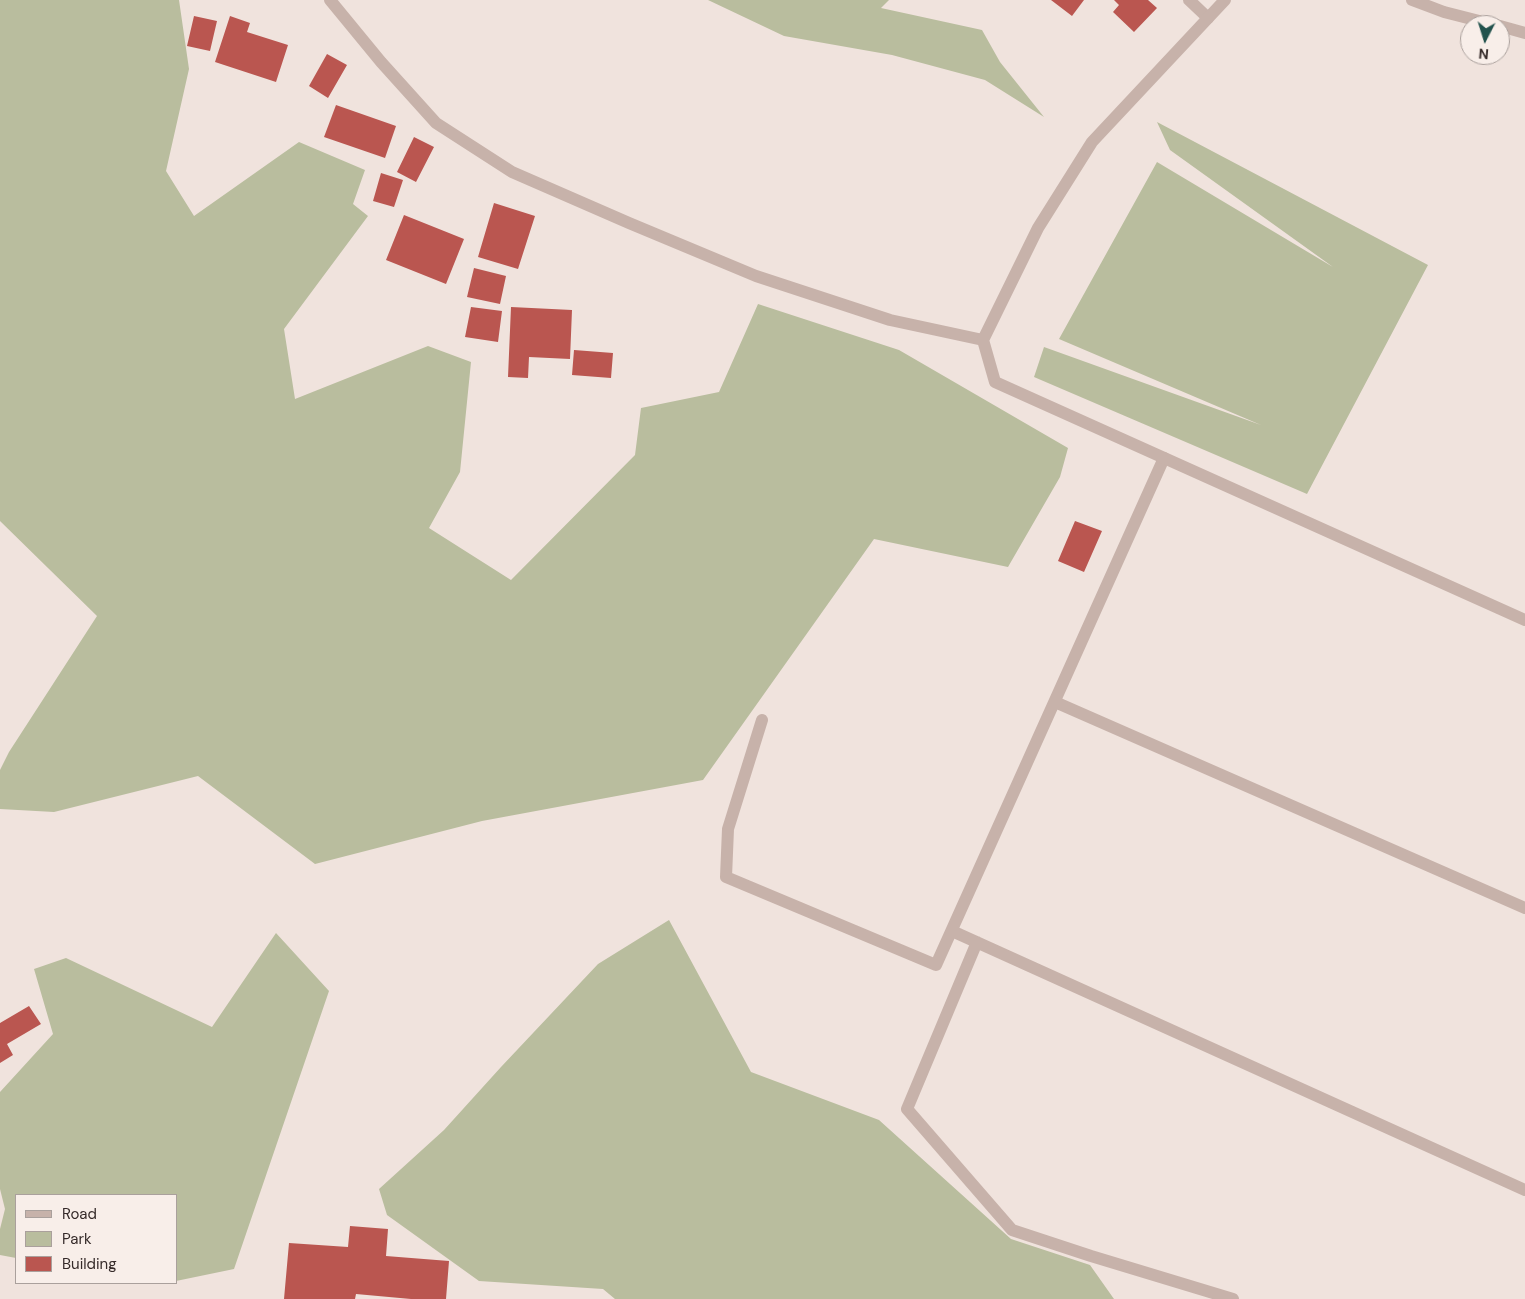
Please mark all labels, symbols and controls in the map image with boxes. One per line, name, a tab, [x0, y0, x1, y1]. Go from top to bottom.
north arrow	[1460, 15, 1510, 65]
text: N	[1478, 45, 1490, 63]
legend	[15, 1194, 178, 1284]
text: Road	[62, 1204, 97, 1224]
text: Park	[62, 1229, 92, 1249]
text: Building	[62, 1254, 117, 1274]

